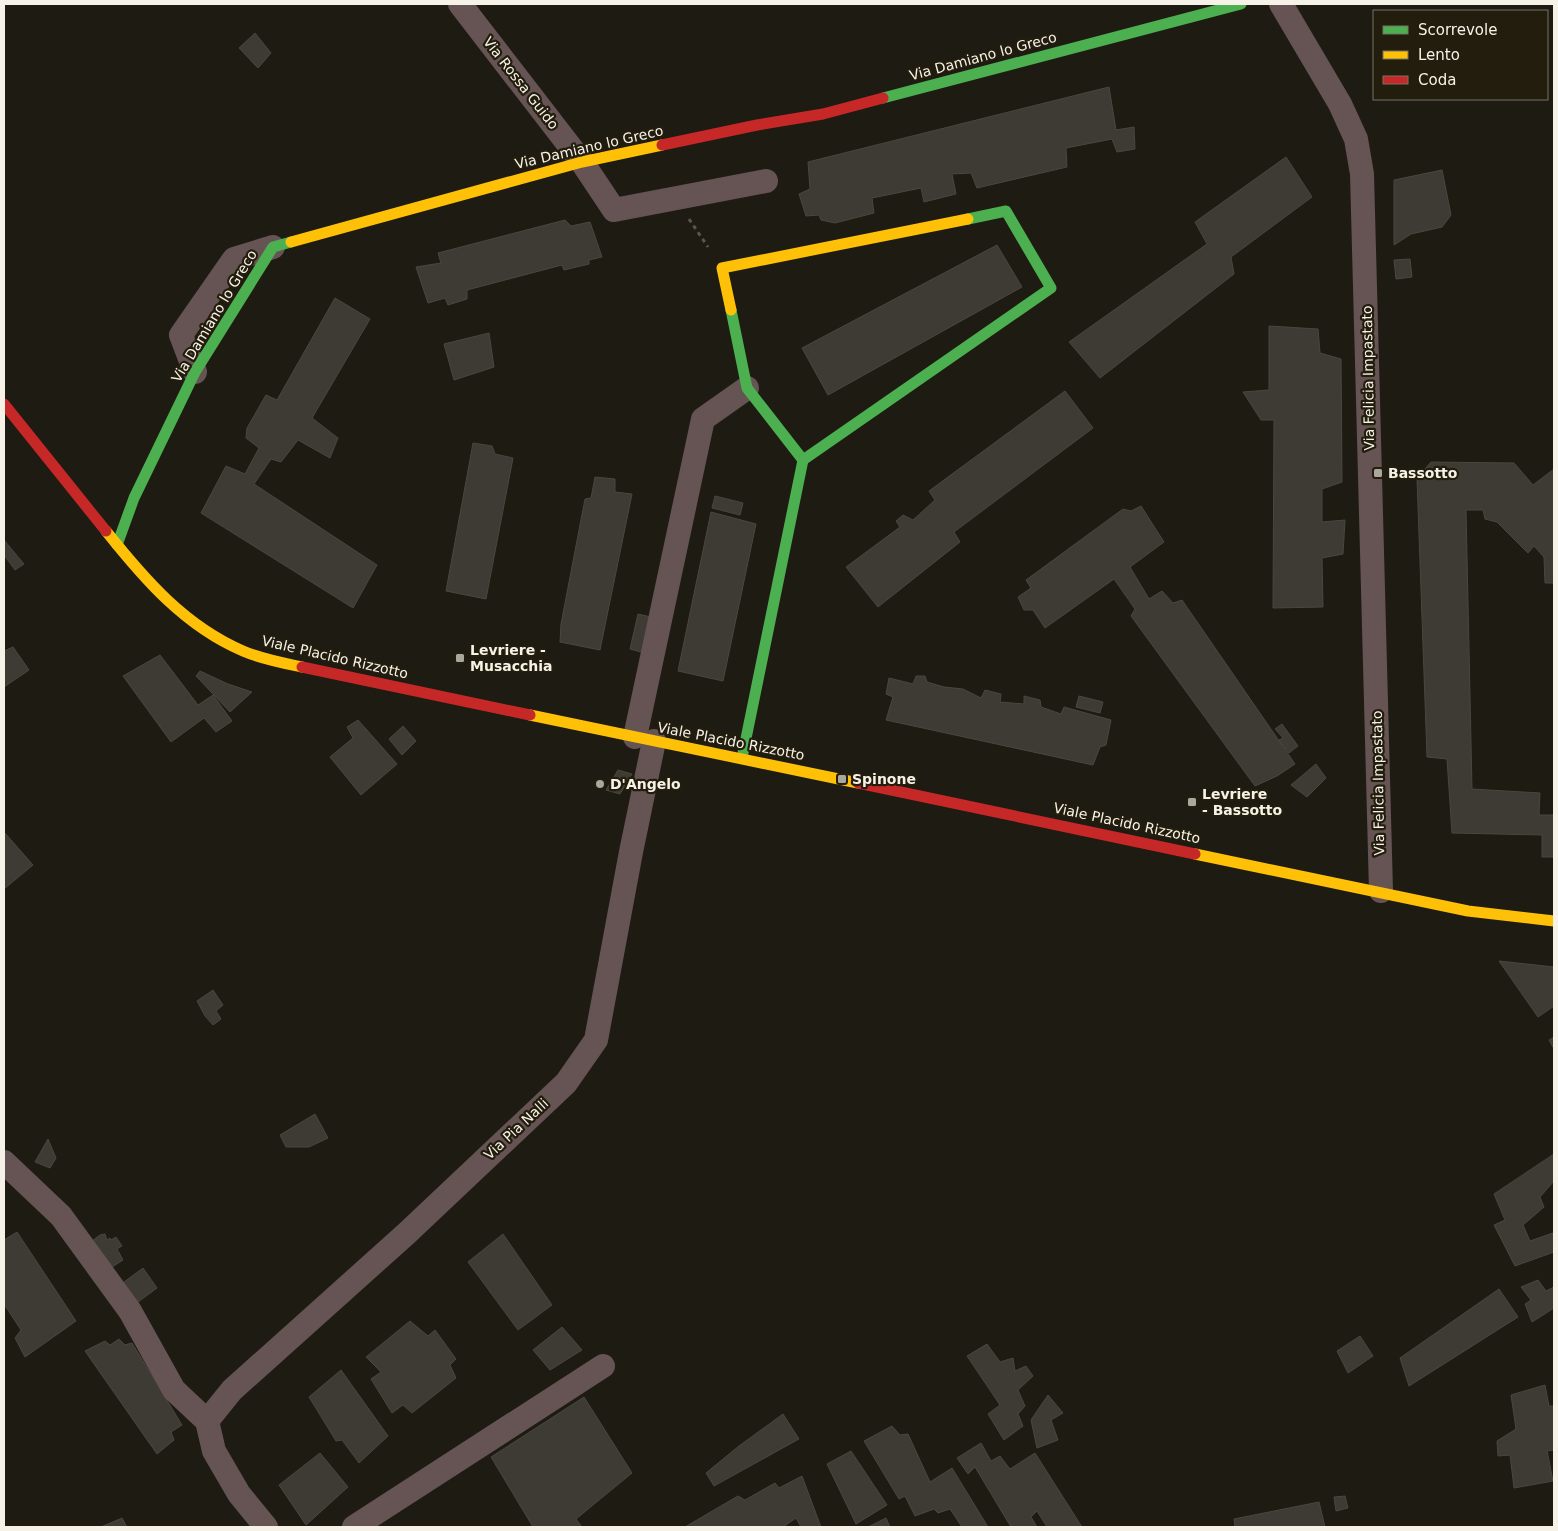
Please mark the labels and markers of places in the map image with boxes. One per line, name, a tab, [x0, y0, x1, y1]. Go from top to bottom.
place label: Bassotto	[1388, 465, 1458, 481]
marker: Bassotto	[1372, 467, 1384, 479]
place label: Levriere - Musacchia	[470, 642, 553, 674]
marker: Levriere - Musacchia	[454, 652, 466, 664]
place label: Spinone	[852, 771, 916, 787]
marker: Spinone	[836, 773, 848, 785]
place label: D'Angelo	[610, 776, 681, 792]
marker: D'Angelo	[594, 778, 606, 790]
place label: Levriere - Bassotto	[1202, 786, 1282, 818]
marker: Levriere - Bassotto	[1186, 796, 1198, 808]

